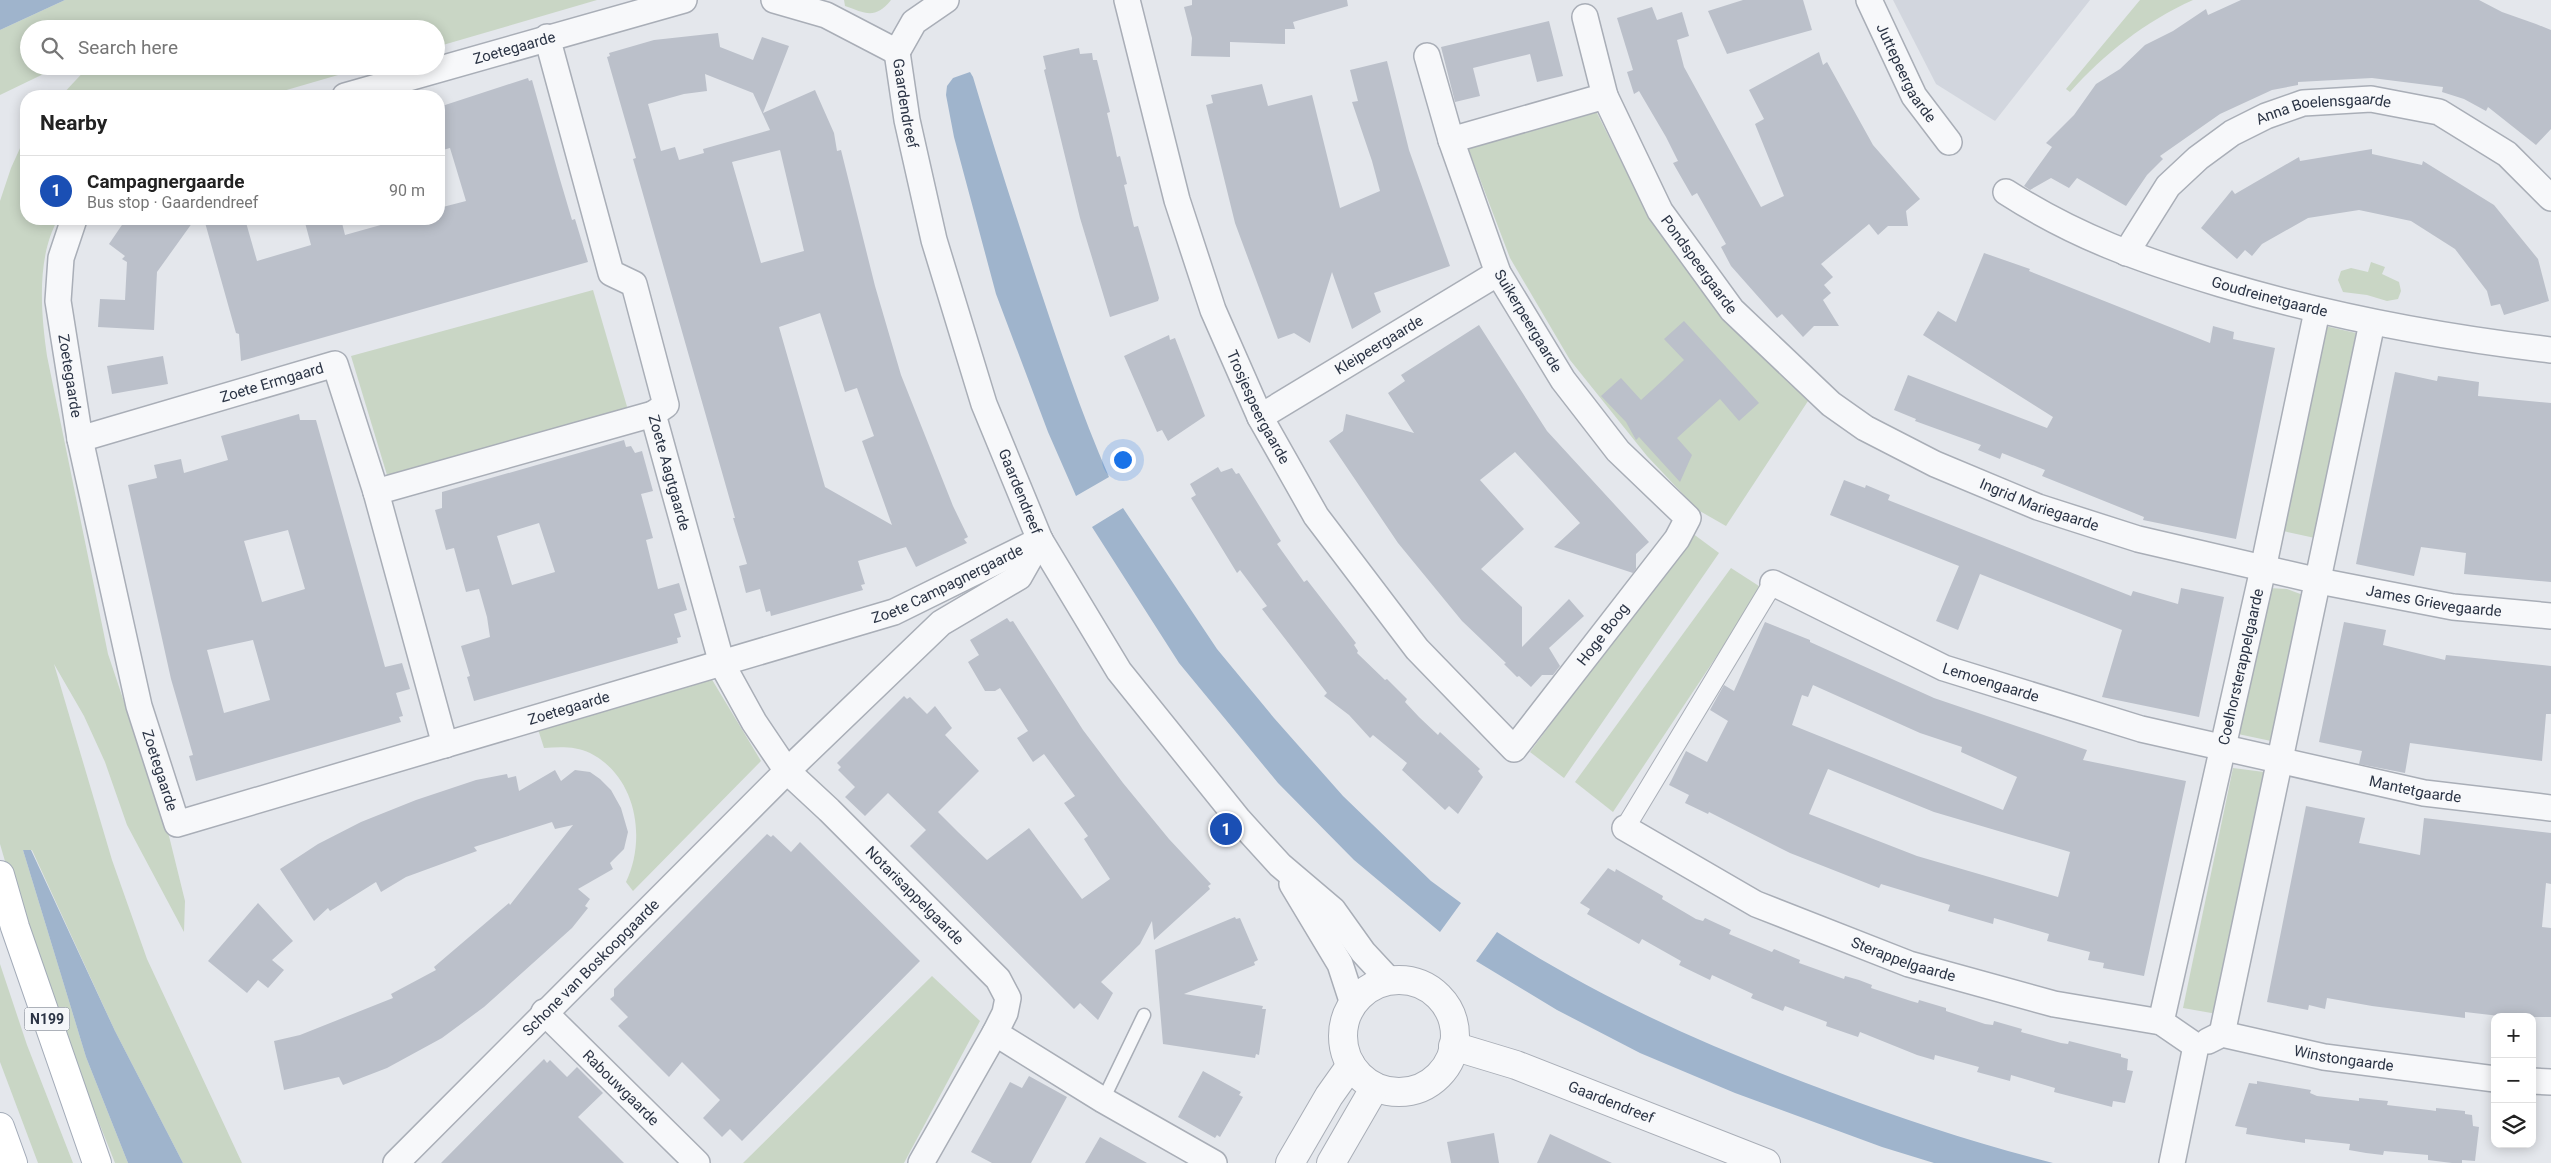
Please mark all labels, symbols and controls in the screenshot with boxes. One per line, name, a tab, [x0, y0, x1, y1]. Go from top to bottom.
search box	[20, 20, 445, 75]
street label: Juttepeergaarde	[1872, 21, 1940, 126]
street label: Zoetegaarde	[471, 28, 557, 68]
icon: search	[38, 34, 66, 62]
text: Search here	[78, 36, 178, 59]
street label: Gaardendreef	[889, 57, 922, 151]
street label: Anna Boelensgaarde	[2253, 90, 2393, 129]
text: Nearby	[40, 111, 107, 135]
text: Campagnergaarde	[87, 170, 244, 193]
text: 1	[51, 181, 61, 200]
text: 90 m	[389, 181, 425, 200]
text: Bus stop · Gaardendreef	[87, 193, 258, 212]
street label: Pondspeergaarde	[1657, 212, 1741, 318]
street label: Suikerpeergaarde	[1490, 266, 1566, 376]
street label: Goudreinetgaarde	[2209, 273, 2329, 321]
street label: Kleipeergaarde	[1331, 311, 1426, 379]
street label: Zoetegaarde	[54, 333, 85, 419]
street label: Trosjespeergaarde	[1223, 347, 1294, 467]
street label: Zoete Ermgaard	[218, 359, 326, 406]
street label: Zoete Aagtgaarde	[645, 413, 694, 533]
street label: Gaardendreef	[994, 446, 1046, 538]
your location	[1110, 447, 1136, 473]
street label: Ingrid Mariegaarde	[1977, 475, 2101, 535]
street label: Zoete Campagnergaarde	[870, 541, 1026, 627]
street label: James Grievegaarde	[2364, 581, 2502, 620]
street label: Coelhorsterappelgaarde	[2215, 587, 2267, 747]
street label: Hoge Boog	[1573, 599, 1633, 669]
street label: Lemoengaarde	[1940, 659, 2041, 706]
street label: Zoetegaarde	[526, 688, 612, 729]
street label: Zoetegaarde	[138, 727, 181, 813]
street label: Mantetgaarde	[2367, 772, 2462, 806]
pin: 1	[1210, 810, 1242, 848]
street label: Notarisappelgaarde	[862, 843, 968, 949]
street label: Schone van Boskoopgaarde	[519, 895, 663, 1040]
street label: Sterappelgaarde	[1848, 933, 1958, 985]
road number: N199	[24, 1008, 70, 1030]
map controls	[2491, 1013, 2536, 1148]
button: +	[2491, 1013, 2536, 1058]
street label: Winstongaarde	[2292, 1041, 2395, 1075]
street label: Rabouwgaarde	[579, 1046, 663, 1129]
button: −	[2491, 1058, 2536, 1103]
street label: Gaardendreef	[1566, 1077, 1657, 1128]
button: layers	[2491, 1103, 2536, 1148]

